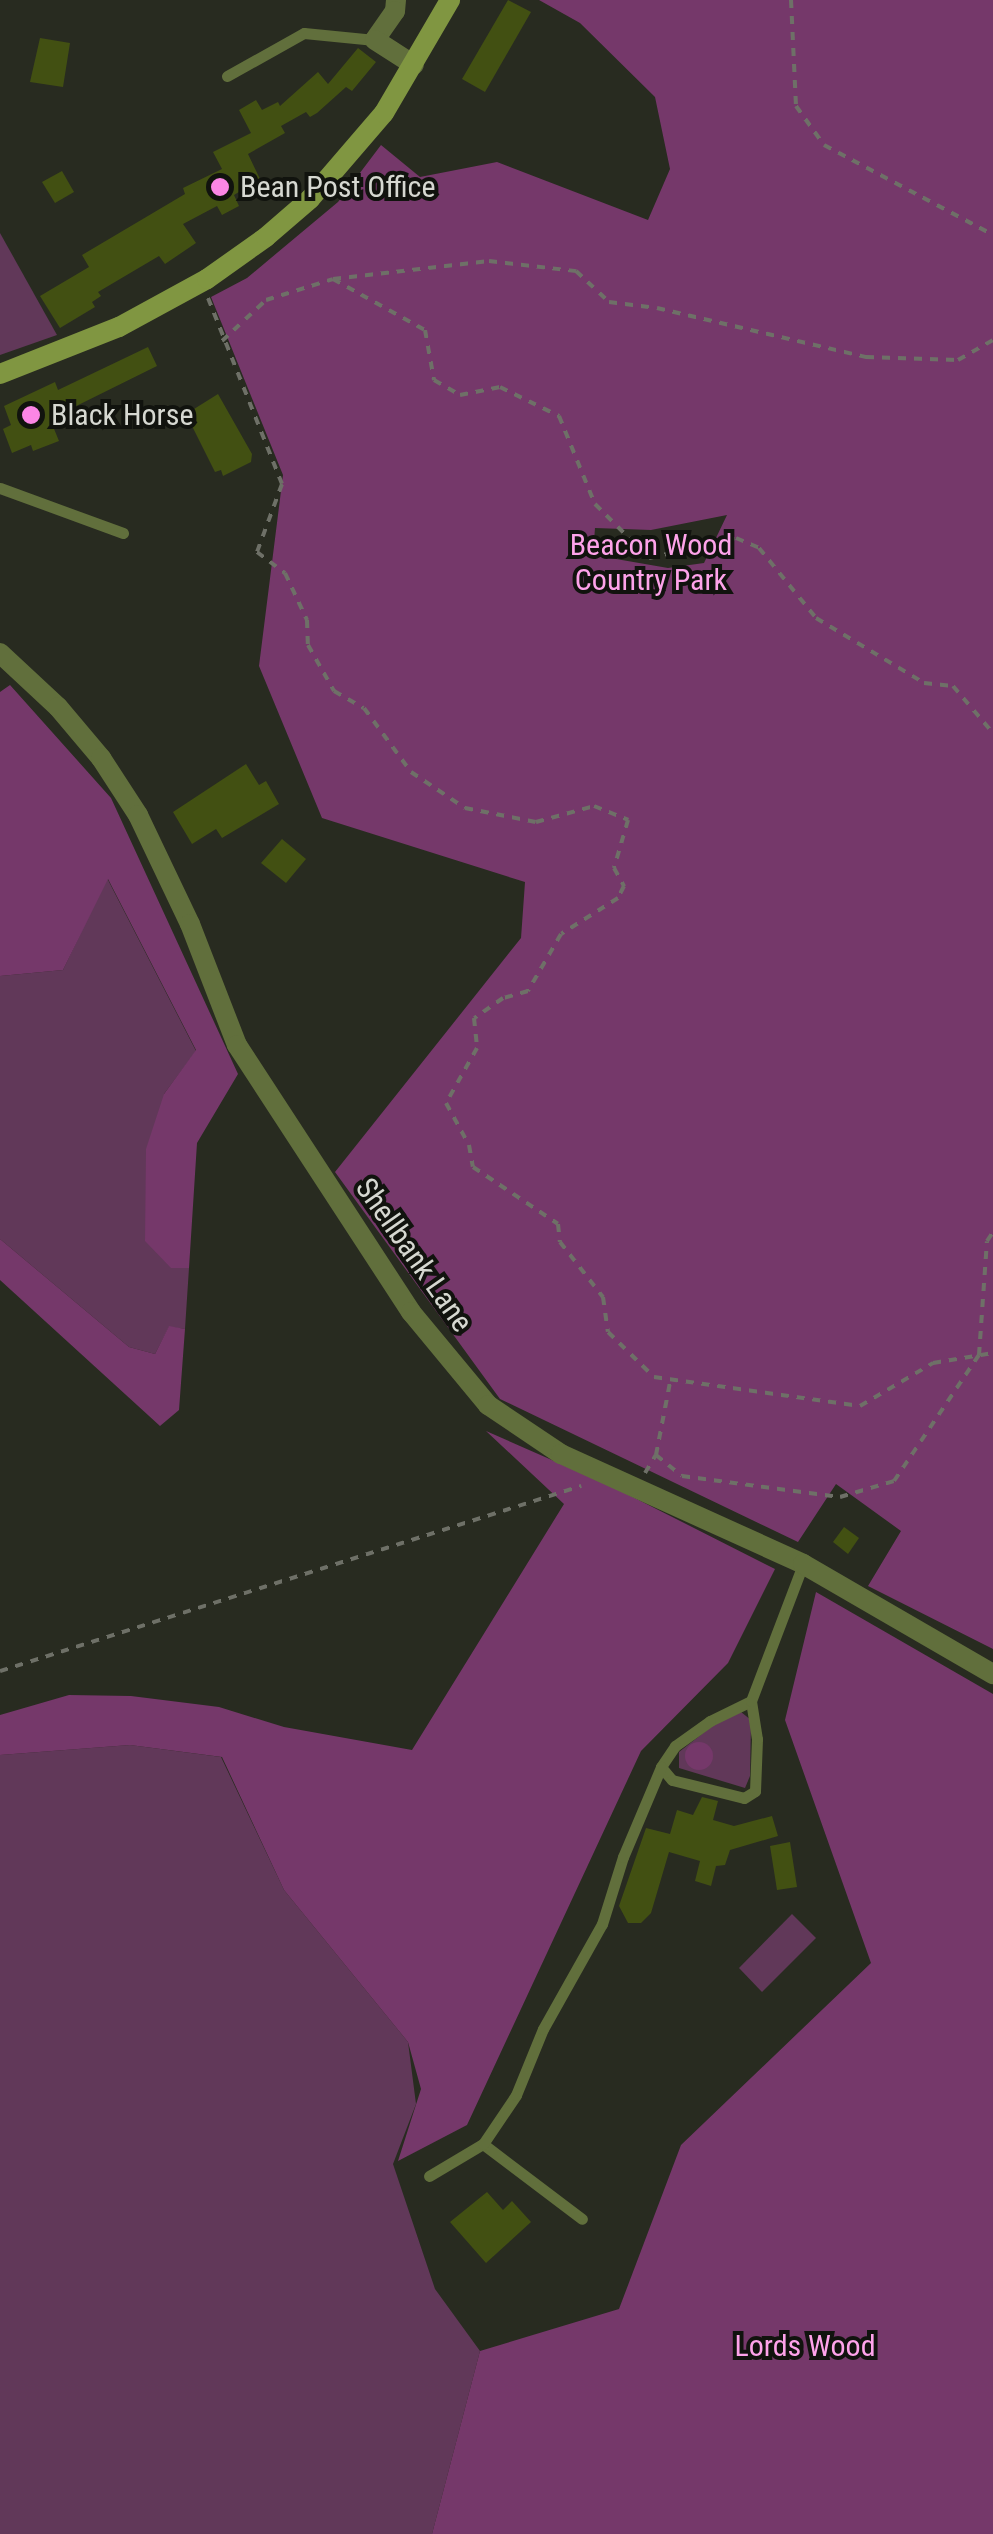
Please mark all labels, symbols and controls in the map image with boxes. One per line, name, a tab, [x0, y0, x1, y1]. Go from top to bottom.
place label: Bean Post Office	[240, 169, 435, 205]
marker: Bean Post Office	[209, 176, 231, 198]
place label: Black Horse	[51, 397, 193, 433]
marker: Black Horse	[20, 404, 42, 426]
park label: Beacon Wood Country Park	[570, 527, 732, 598]
street label: Shellbank Lane	[348, 1171, 480, 1339]
park label: Lords Wood	[734, 2328, 876, 2364]

